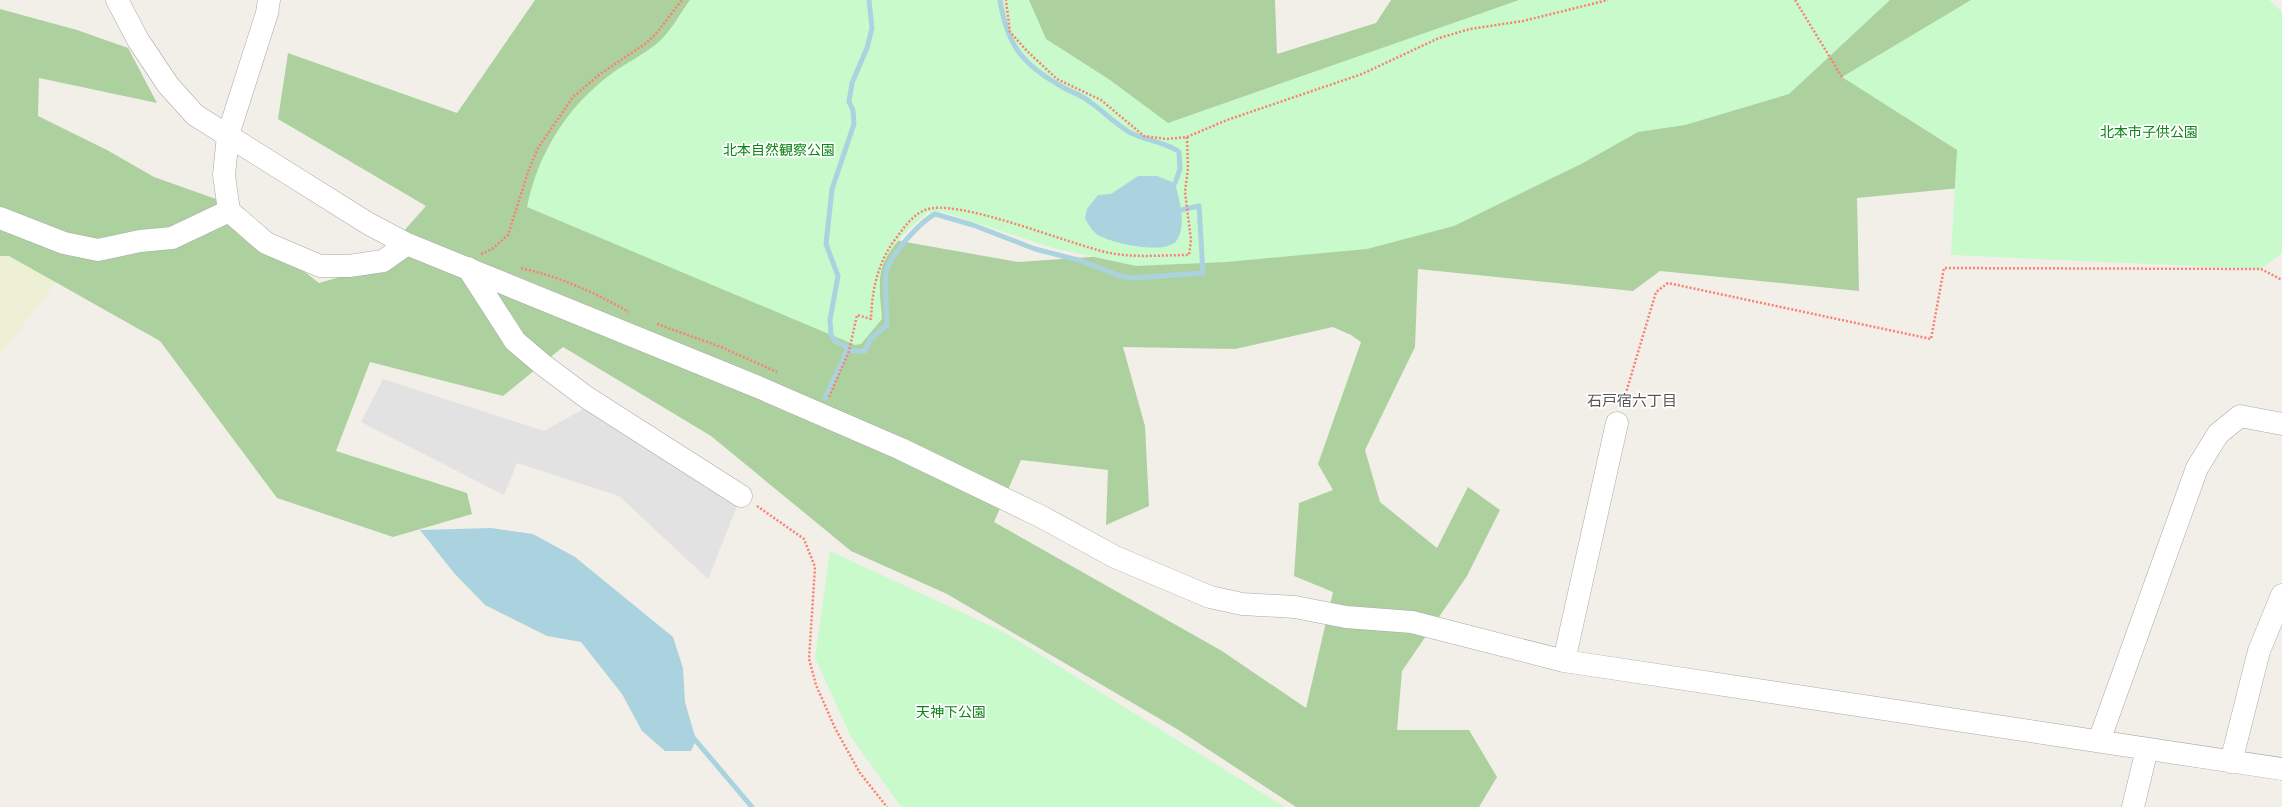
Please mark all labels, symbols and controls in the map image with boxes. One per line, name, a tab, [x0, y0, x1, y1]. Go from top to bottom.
park label: 北本市子供公園	[2100, 123, 2198, 141]
park label: 北本自然観察公園	[723, 141, 835, 159]
district label: 石戸宿六丁目	[1587, 391, 1677, 410]
park label: 天神下公園	[916, 703, 986, 721]

